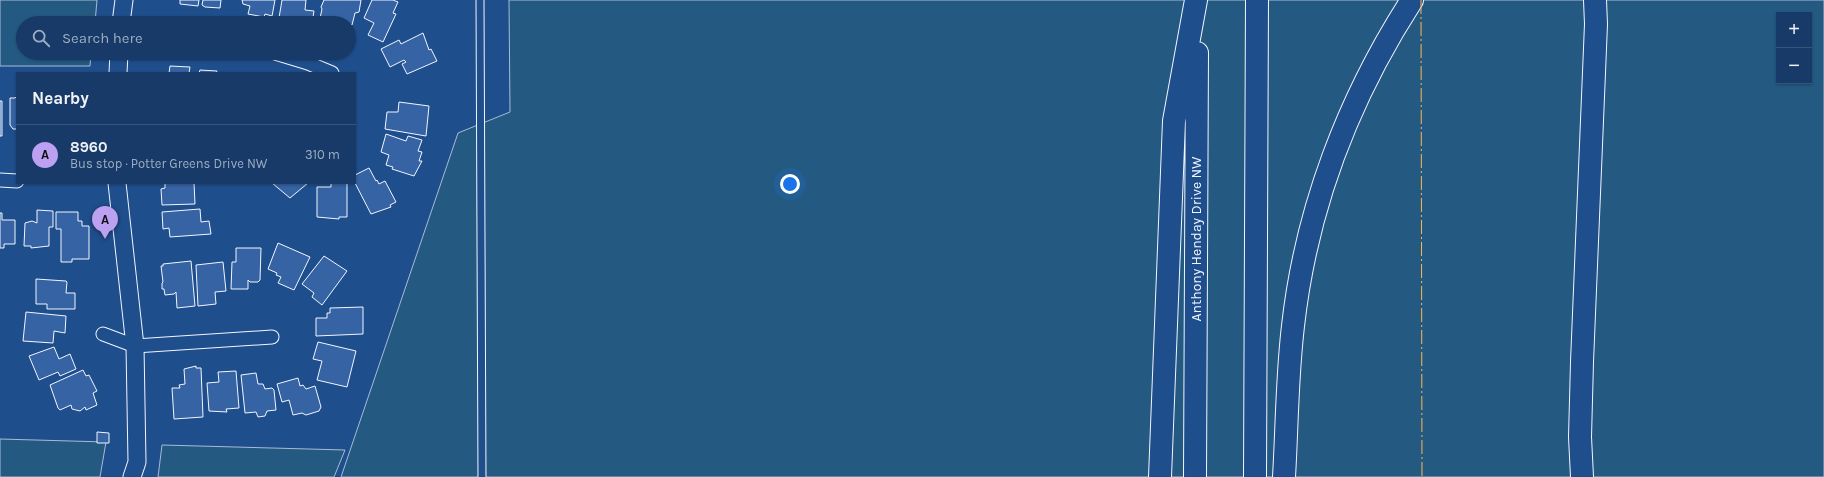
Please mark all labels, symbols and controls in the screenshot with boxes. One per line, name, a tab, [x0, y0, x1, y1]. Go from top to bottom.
map controls	[1776, 12, 1812, 84]
button: +	[1776, 12, 1812, 48]
search box	[16, 16, 356, 60]
icon: search	[30, 27, 52, 49]
text: Search here	[62, 29, 143, 47]
button: −	[1776, 48, 1812, 84]
text: Nearby	[32, 88, 89, 108]
text: 8960	[70, 138, 107, 156]
text: A	[41, 147, 49, 162]
text: 310 m	[305, 147, 340, 162]
text: Bus stop · Potter Greens Drive NW	[70, 156, 267, 171]
street label: Anthony Henday Drive NW	[1188, 156, 1205, 322]
your location	[780, 174, 800, 194]
pin: A	[92, 206, 118, 239]

